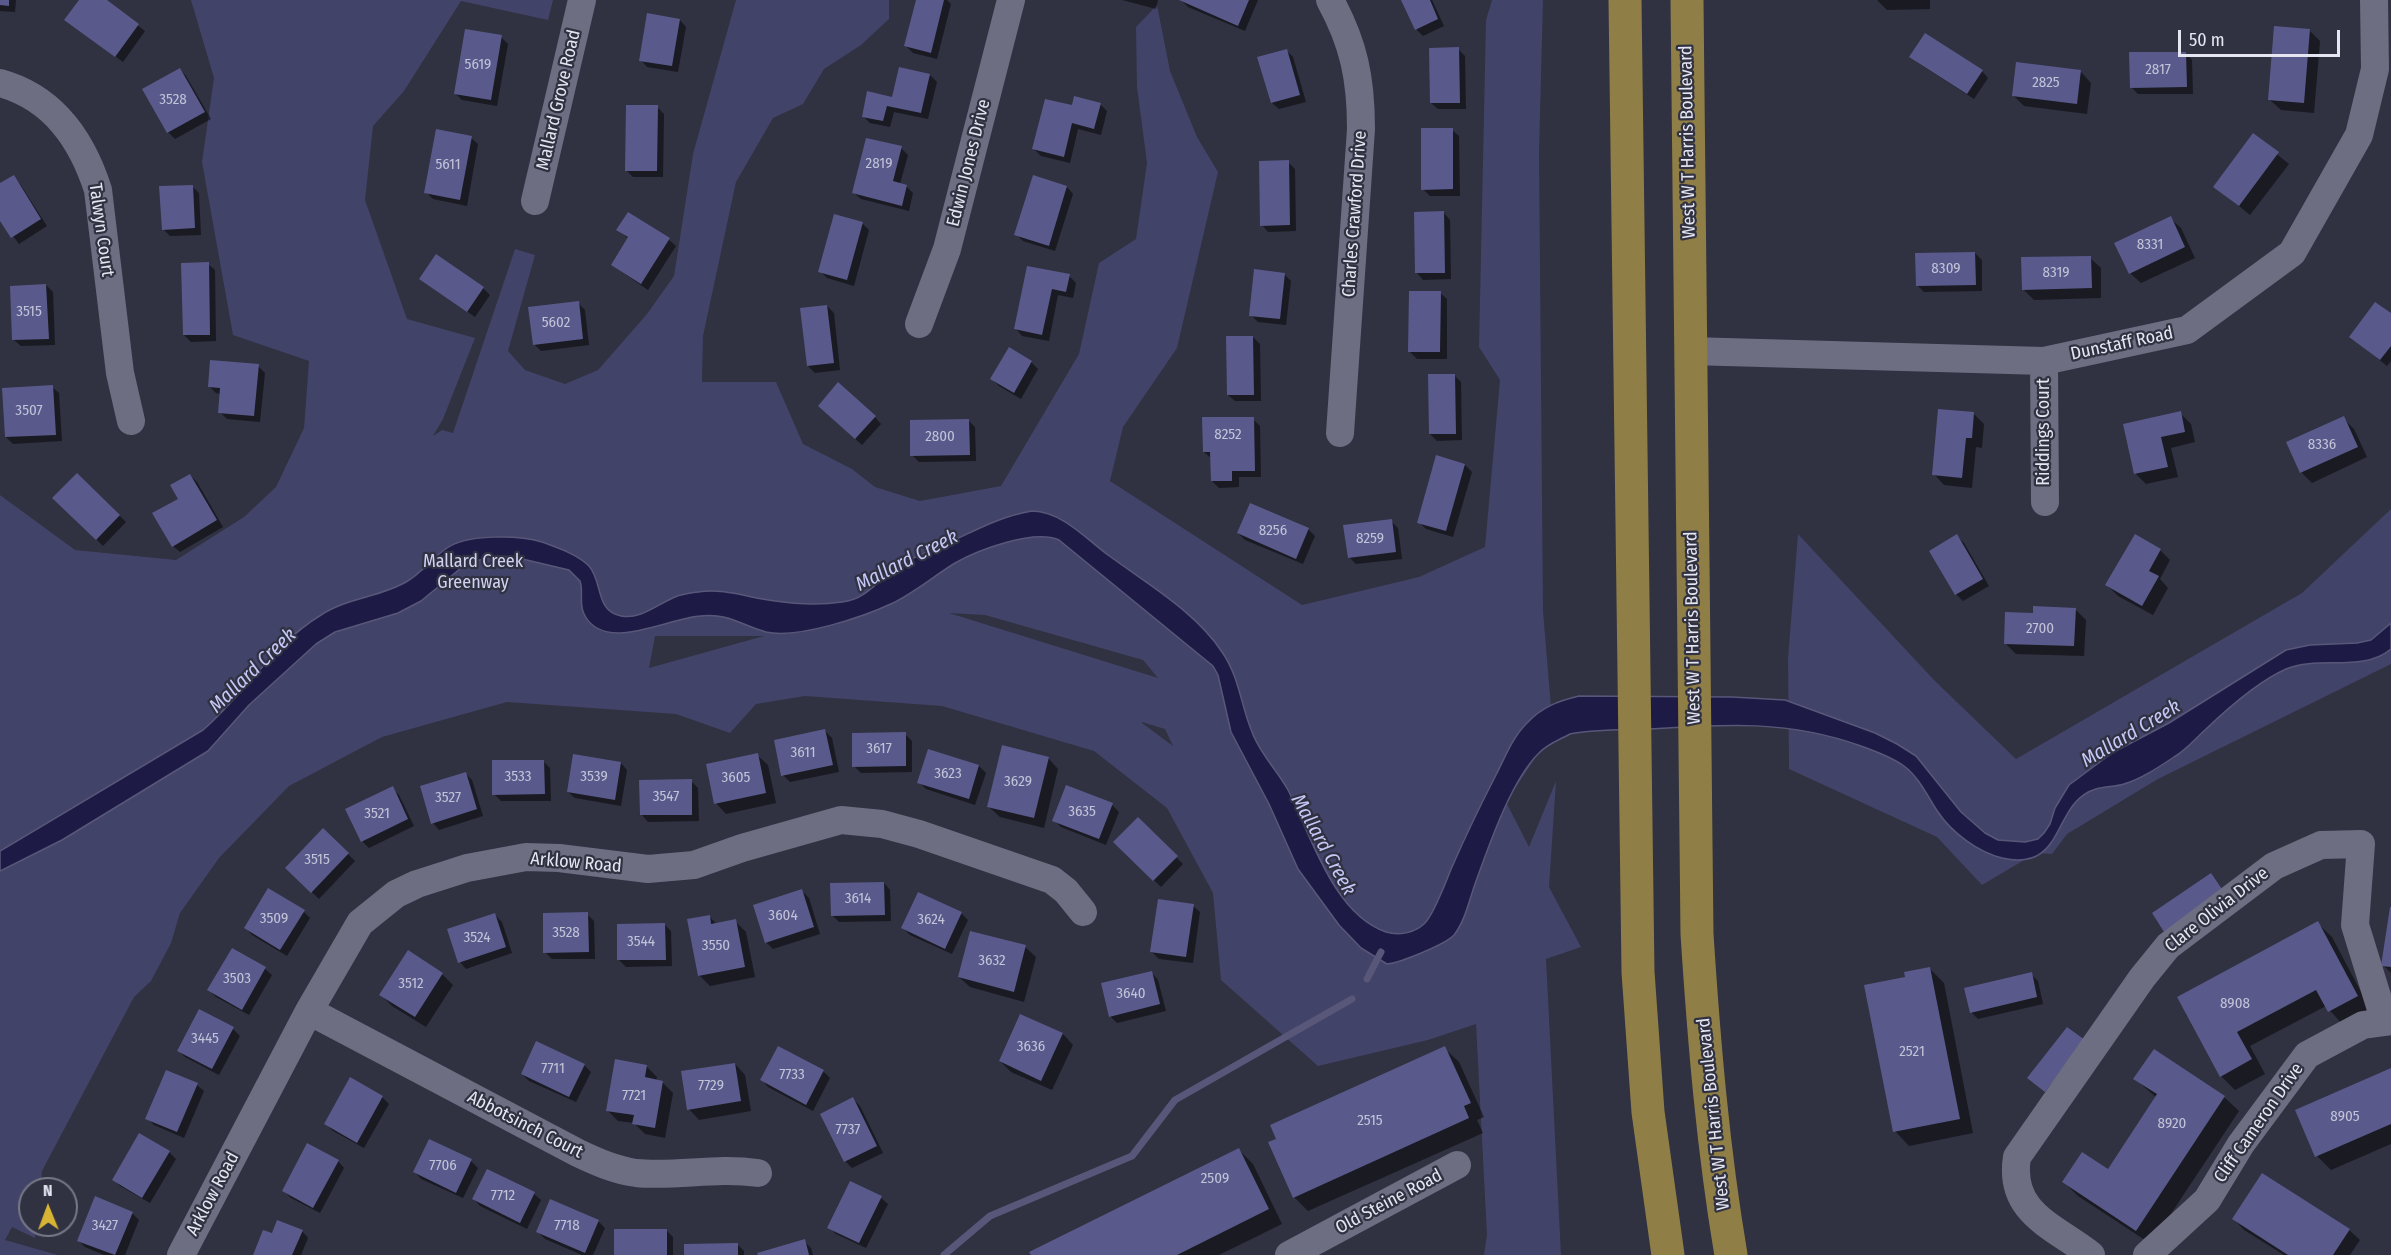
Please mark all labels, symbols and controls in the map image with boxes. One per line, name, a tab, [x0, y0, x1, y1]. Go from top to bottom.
scale bar	[2181, 18, 2343, 56]
street label: Mallard Grove Road	[532, 28, 586, 172]
text: 50 m	[2189, 29, 2225, 51]
street label: West W T Harris Boulevard	[1676, 45, 1700, 239]
house number: 5619	[465, 56, 491, 74]
house number: 2817	[2145, 61, 2171, 79]
house number: 2825	[2032, 74, 2060, 92]
house number: 3528	[159, 91, 187, 109]
street label: Edwin Jones Drive	[943, 97, 995, 229]
street label: Charles Crawford Drive	[1338, 130, 1372, 298]
house number: 2819	[866, 155, 892, 173]
house number: 5611	[435, 156, 461, 174]
street label: Talwyn Court	[84, 182, 118, 278]
house number: 8331	[2137, 236, 2163, 254]
house number: 8309	[1931, 260, 1961, 278]
house number: 8319	[2042, 264, 2070, 282]
house number: 3515	[16, 303, 42, 321]
house number: 5602	[542, 314, 570, 332]
street label: Dunstaff Road	[2069, 323, 2175, 365]
street label: Riddings Court	[2033, 378, 2055, 486]
house number: 3507	[15, 402, 43, 420]
house number: 8252	[1214, 426, 1242, 444]
house number: 2800	[925, 428, 955, 446]
house number: 8336	[2308, 436, 2336, 454]
house number: 8256	[1259, 522, 1287, 540]
water label: Mallard Creek	[852, 525, 962, 597]
house number: 8259	[1356, 530, 1384, 548]
street label: West W T Harris Boulevard	[1681, 531, 1705, 725]
park label: Mallard Creek Greenway	[423, 551, 523, 594]
house number: 2700	[2026, 620, 2054, 638]
water label: Mallard Creek	[204, 624, 302, 718]
water label: Mallard Creek	[2077, 695, 2185, 773]
house number: 3617	[866, 740, 892, 758]
house number: 3611	[790, 744, 816, 762]
house number: 3623	[934, 765, 962, 783]
house number: 3533	[504, 768, 532, 786]
house number: 3539	[580, 768, 608, 786]
house number: 3605	[722, 769, 750, 787]
house number: 3629	[1004, 773, 1032, 791]
house number: 3547	[653, 788, 679, 806]
house number: 3527	[435, 789, 461, 807]
water label: Mallard Creek	[1285, 790, 1361, 900]
house number: 3635	[1068, 803, 1096, 821]
house number: 3521	[364, 805, 390, 823]
street label: Arklow Road	[529, 848, 623, 878]
house number: 3515	[304, 851, 330, 869]
street label: Clare Olivia Drive	[2161, 863, 2273, 957]
house number: 3614	[845, 890, 871, 908]
house number: 3604	[768, 907, 798, 925]
house number: 3509	[260, 910, 288, 928]
house number: 3624	[917, 911, 945, 929]
house number: 3528	[552, 924, 580, 942]
house number: 3524	[463, 929, 491, 947]
house number: 3544	[627, 933, 655, 951]
house number: 3550	[702, 937, 730, 955]
house number: 3632	[978, 952, 1006, 970]
house number: 3503	[223, 970, 251, 988]
house number: 3512	[398, 975, 424, 993]
house number: 3640	[1116, 985, 1146, 1003]
house number: 8908	[2220, 995, 2250, 1013]
street label: West W T Harris Boulevard	[1693, 1017, 1735, 1211]
house number: 3445	[191, 1030, 219, 1048]
house number: 3636	[1017, 1038, 1045, 1056]
house number: 2521	[1899, 1043, 1925, 1061]
street label: Cliff Cameron Drive	[2210, 1059, 2308, 1187]
house number: 7711	[541, 1060, 565, 1078]
house number: 7733	[779, 1066, 805, 1084]
house number: 7729	[698, 1077, 724, 1095]
street label: Abbotsinch Court	[464, 1087, 586, 1163]
house number: 7721	[622, 1087, 646, 1105]
house number: 8905	[2330, 1108, 2360, 1126]
house number: 2515	[1357, 1112, 1383, 1130]
house number: 8920	[2158, 1115, 2186, 1133]
house number: 7737	[836, 1121, 860, 1139]
street label: Arklow Road	[182, 1148, 244, 1240]
house number: 7706	[429, 1157, 457, 1175]
street label: Old Steine Road	[1332, 1165, 1446, 1239]
house number: 2509	[1201, 1170, 1229, 1188]
north arrow	[18, 1177, 78, 1237]
text: N	[43, 1181, 53, 1200]
house number: 7712	[491, 1187, 515, 1205]
house number: 3427	[92, 1217, 118, 1235]
house number: 7718	[554, 1217, 580, 1235]

